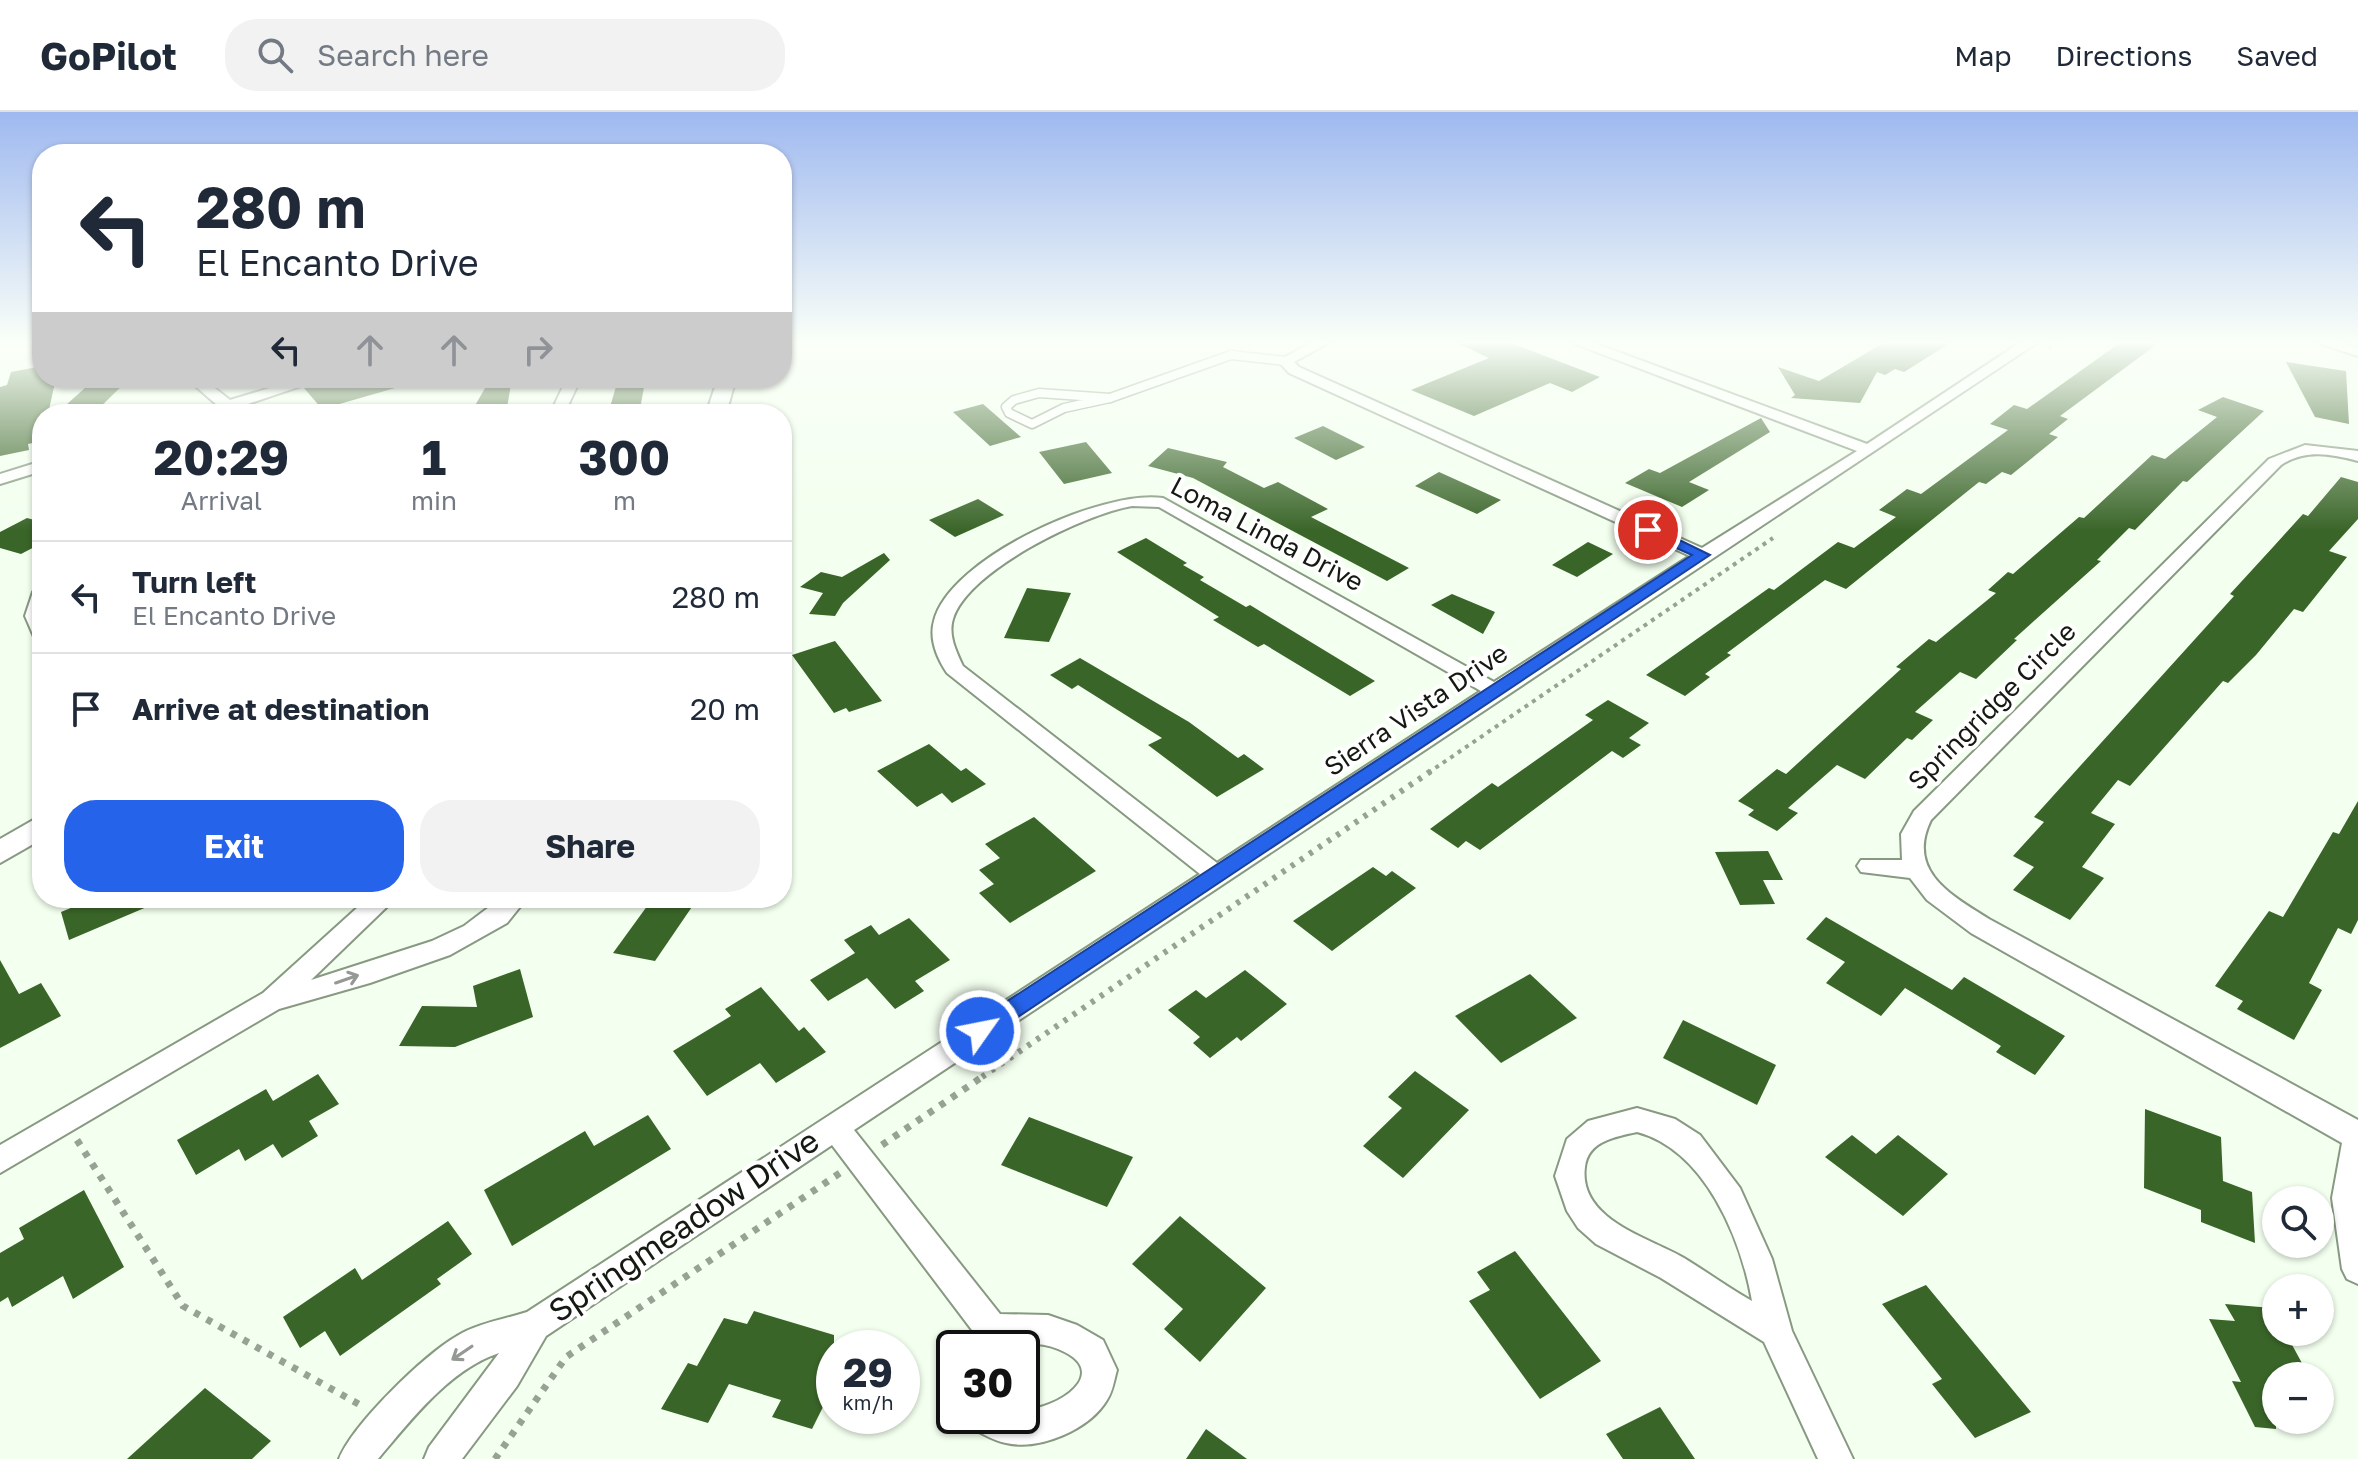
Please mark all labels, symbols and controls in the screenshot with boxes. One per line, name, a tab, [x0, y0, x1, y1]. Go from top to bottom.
search box	[225, 19, 785, 91]
text: GoPilot	[40, 33, 177, 78]
icon: search	[253, 33, 297, 77]
text: Search here	[317, 37, 489, 73]
text: Map	[1954, 39, 2011, 72]
text: Directions	[2055, 39, 2192, 72]
text: Saved	[2236, 39, 2318, 72]
text: 280 m	[196, 173, 365, 240]
icon: left	[64, 176, 168, 280]
text: El Encanto Drive	[196, 241, 479, 284]
icon: left	[264, 328, 308, 372]
icon: ahead	[348, 328, 392, 372]
icon: ahead	[432, 328, 476, 372]
icon: right	[516, 328, 560, 372]
text: 20:29	[154, 428, 289, 486]
text: 1	[422, 428, 446, 486]
text: 300	[579, 428, 670, 486]
street label: Loma Linda Drive	[1166, 470, 1369, 597]
text: Arrival	[181, 485, 262, 516]
text: min	[411, 485, 457, 516]
text: m	[613, 485, 636, 516]
pin	[1614, 496, 1682, 564]
icon: arrive	[1626, 508, 1670, 552]
text: Turn left	[132, 564, 257, 600]
icon: left	[64, 575, 108, 619]
text: 280 m	[672, 579, 760, 615]
text: El Encanto Drive	[132, 600, 336, 631]
street label: Springridge Circle	[1901, 615, 2082, 796]
street label: Sierra Vista Drive	[1318, 637, 1513, 782]
icon: arrive	[64, 687, 108, 731]
text: Arrive at destination	[132, 691, 429, 727]
text: 20 m	[690, 691, 760, 727]
button: Exit	[64, 800, 404, 892]
button: Share	[420, 800, 760, 892]
one-way arrow	[334, 971, 359, 986]
position arrow	[938, 989, 1022, 1073]
street label: Springmeadow Drive	[541, 1121, 826, 1330]
map controls	[2262, 1186, 2334, 1434]
button: search	[2262, 1186, 2334, 1258]
button: +	[2262, 1274, 2334, 1346]
speed limit sign: 30	[936, 1330, 1040, 1434]
one-way arrow	[452, 1344, 474, 1361]
text: 29	[843, 1348, 893, 1396]
button: −	[2262, 1362, 2334, 1434]
text: km/h	[843, 1390, 893, 1414]

